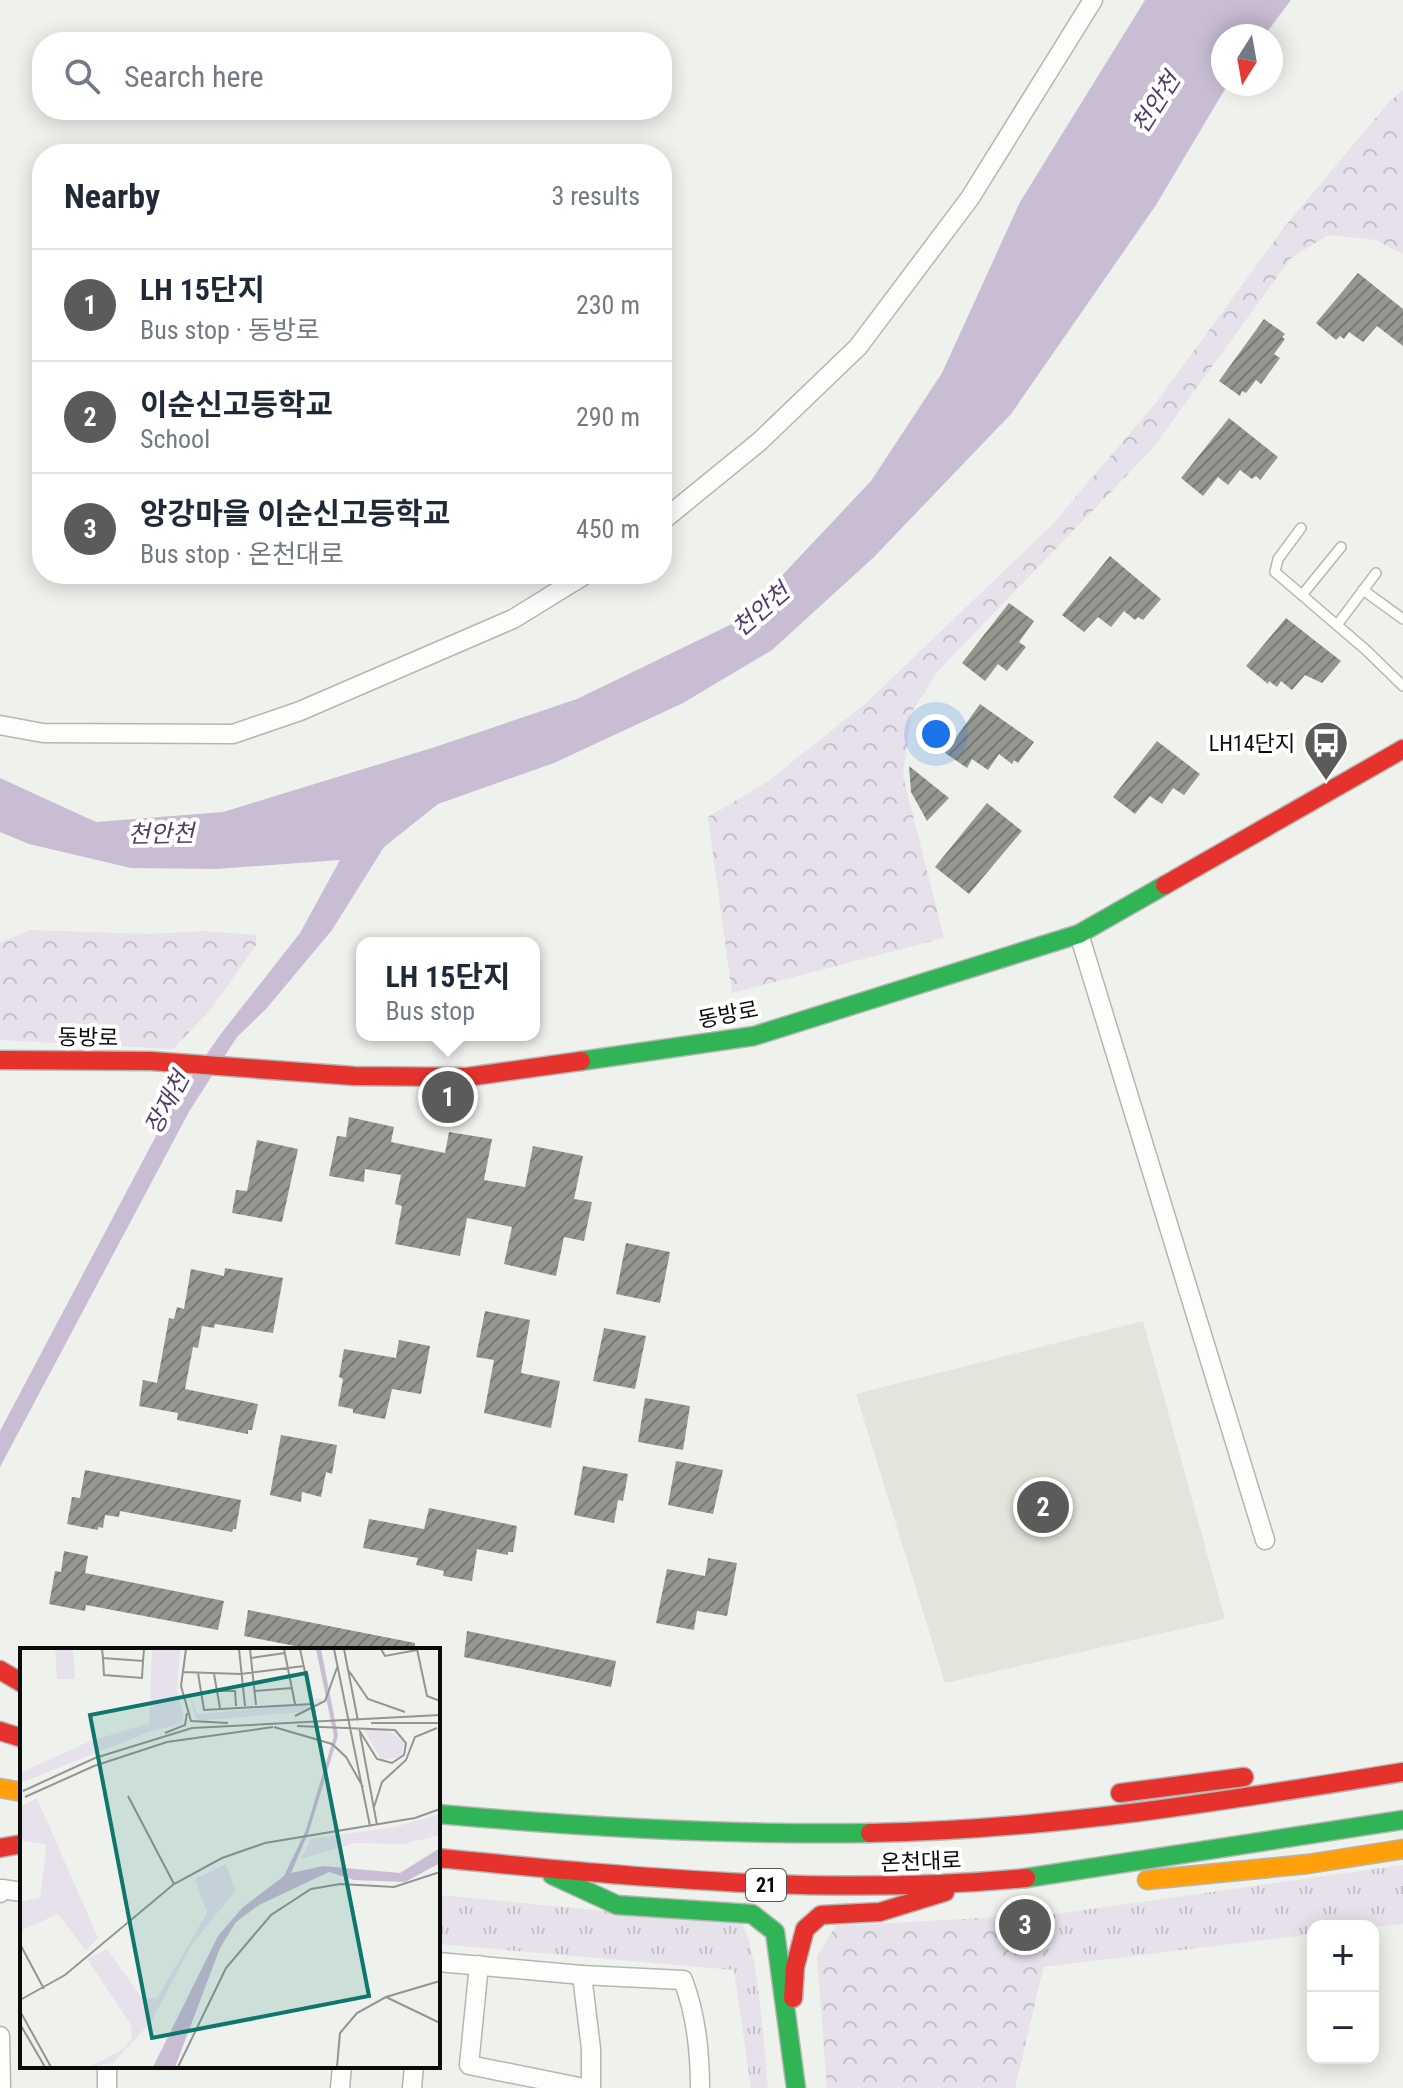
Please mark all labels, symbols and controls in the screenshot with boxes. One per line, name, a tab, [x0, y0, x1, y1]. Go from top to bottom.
north arrow	[1211, 24, 1283, 96]
search box	[32, 32, 672, 120]
icon: search	[60, 54, 104, 98]
text: Search here	[124, 59, 264, 94]
water label: 천안천	[1126, 65, 1187, 138]
text: Nearby	[64, 176, 160, 216]
text: 3 results	[551, 181, 640, 211]
text: LH 15단지	[140, 272, 265, 307]
text: 1	[83, 290, 97, 320]
text: 230 m	[576, 290, 640, 320]
text: Bus stop · 동방로	[140, 315, 320, 345]
text: 이순신고등학교	[140, 387, 333, 422]
text: 2	[83, 402, 97, 432]
text: 290 m	[576, 402, 640, 432]
text: School	[140, 424, 210, 454]
text: 앙강마을 이순신고등학교	[140, 496, 451, 531]
text: 3	[83, 514, 97, 544]
text: 450 m	[576, 514, 640, 544]
text: Bus stop · 온천대로	[140, 539, 344, 569]
water label: 천안천	[727, 576, 797, 642]
your location	[916, 714, 956, 754]
bus stop icon: LH14단지	[1302, 719, 1350, 782]
place label: LH14단지	[1209, 731, 1295, 756]
water label: 천안천	[128, 819, 197, 849]
popup	[356, 937, 540, 1041]
text: LH 15단지	[385, 959, 511, 994]
text: Bus stop	[385, 996, 475, 1026]
street label: 동방로	[696, 996, 760, 1033]
street label: 동방로	[57, 1024, 119, 1051]
water label: 장재천	[139, 1065, 196, 1139]
pin: 1	[422, 1067, 474, 1127]
pin: 2	[1017, 1477, 1069, 1537]
inset map	[20, 1648, 440, 2068]
street label: 온천대로	[880, 1848, 962, 1875]
road number: 21	[746, 1869, 786, 1901]
pin: 3	[999, 1895, 1051, 1955]
map controls	[1307, 1920, 1379, 2064]
button: +	[1307, 1920, 1379, 1992]
button: −	[1307, 1992, 1379, 2064]

